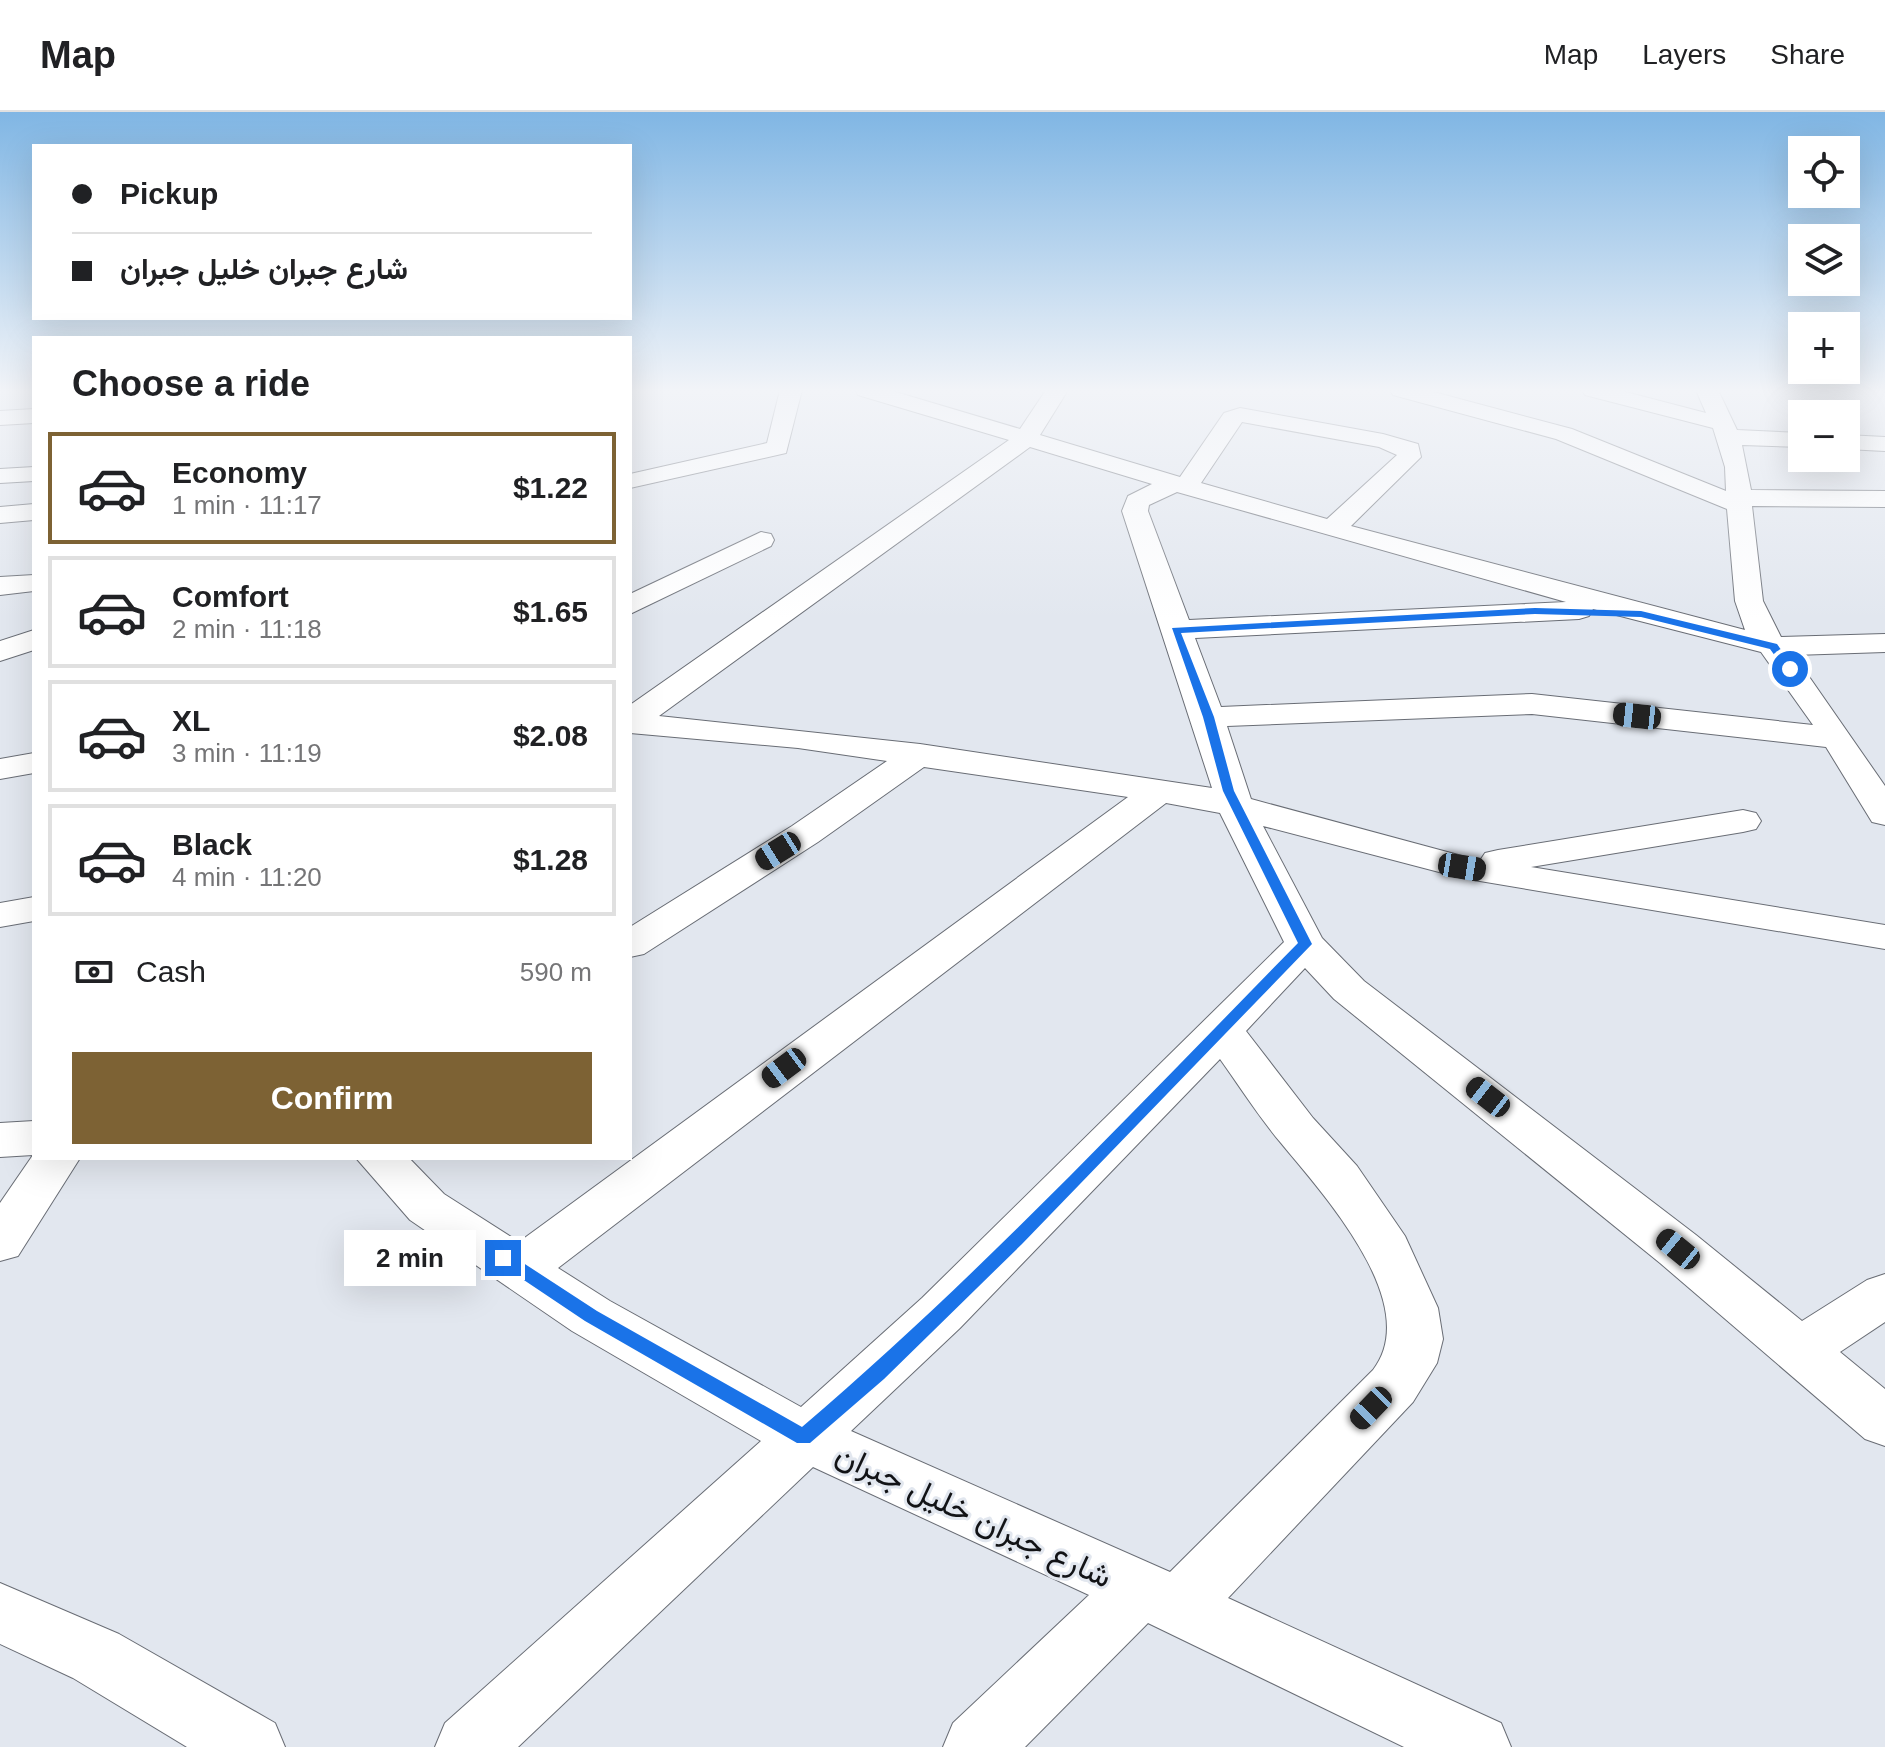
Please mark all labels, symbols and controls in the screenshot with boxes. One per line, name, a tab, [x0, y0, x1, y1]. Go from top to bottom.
text: Map	[40, 34, 116, 76]
text: Map	[1544, 39, 1598, 70]
text: Layers	[1642, 39, 1726, 70]
text: Share	[1770, 39, 1845, 70]
map controls	[1788, 136, 1860, 472]
button: locate	[1788, 136, 1860, 208]
text: Pickup	[120, 177, 218, 210]
button: layers	[1788, 224, 1860, 296]
text: شارع جبران خليل جبران	[120, 252, 408, 285]
button: +	[1788, 312, 1860, 384]
text: Choose a ride	[72, 363, 310, 404]
button: −	[1788, 400, 1860, 472]
icon: car	[76, 452, 148, 524]
text: Economy	[172, 456, 307, 489]
text: $1.22	[513, 471, 588, 504]
text: 1 min · 11:17	[172, 490, 322, 520]
icon: car	[76, 576, 148, 648]
text: Comfort	[172, 580, 289, 613]
text: $1.65	[513, 595, 588, 628]
text: 2 min · 11:18	[172, 614, 322, 644]
route start	[1772, 651, 1808, 687]
icon: car	[76, 700, 148, 772]
car	[1612, 702, 1662, 730]
text: XL	[172, 704, 210, 737]
text: $2.08	[513, 719, 588, 752]
text: 3 min · 11:19	[172, 738, 322, 768]
icon: car	[76, 824, 148, 896]
text: Black	[172, 828, 252, 861]
car	[751, 828, 805, 874]
text: $1.28	[513, 843, 588, 876]
car	[1436, 851, 1488, 883]
text: 4 min · 11:20	[172, 862, 322, 892]
icon: cash	[72, 950, 116, 994]
text: Cash	[136, 955, 206, 988]
text: 590 m	[520, 957, 592, 987]
car	[758, 1044, 810, 1092]
button: Confirm	[72, 1052, 592, 1144]
car	[1462, 1073, 1514, 1121]
car	[1652, 1225, 1704, 1273]
callout: 2 min	[343, 1230, 475, 1286]
route end	[485, 1240, 521, 1276]
text: 2 min	[376, 1243, 444, 1273]
car	[1346, 1382, 1396, 1434]
street label: شارع جبران خليل جبران	[829, 1435, 1118, 1598]

